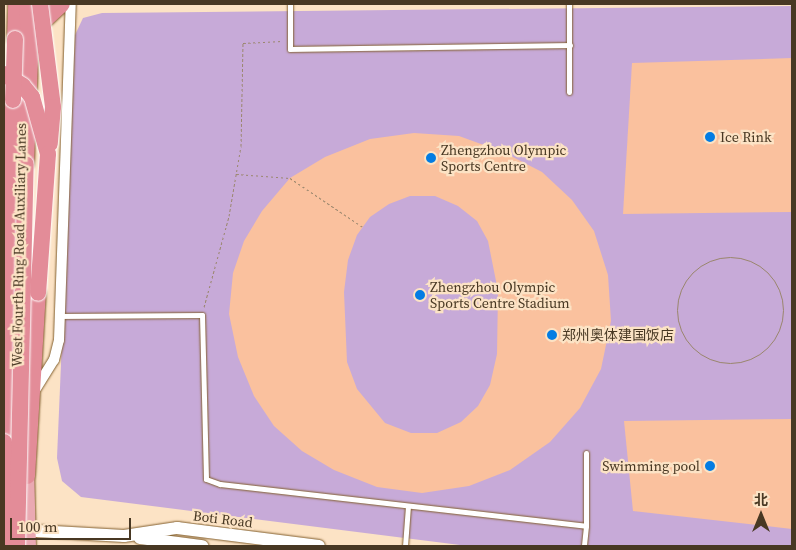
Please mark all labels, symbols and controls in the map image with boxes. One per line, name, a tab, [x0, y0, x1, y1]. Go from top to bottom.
street label: West Fourth Ring Road Auxiliary Lanes	[8, 123, 30, 367]
place label: Ice Rink	[720, 129, 772, 145]
marker: Ice Rink	[704, 131, 716, 143]
place label: Zhengzhou Olympic Sports Centre	[441, 142, 566, 174]
marker: Zhengzhou Olympic Sports Centre	[425, 152, 437, 164]
place label: Zhengzhou Olympic Sports Centre Stadium	[430, 279, 570, 312]
marker: Zhengzhou Olympic Sports Centre Stadium	[414, 289, 426, 301]
place label: 郑州奥体建国饭店	[562, 327, 674, 343]
marker: 郑州奥体建国饭店	[546, 329, 558, 341]
place label: Swimming pool	[602, 458, 700, 474]
marker: Swimming pool	[704, 460, 716, 472]
north arrow	[736, 490, 786, 540]
text: 北	[754, 490, 768, 510]
street label: Boti Road	[192, 507, 254, 531]
scale bar	[12, 508, 134, 540]
text: 100 m	[18, 516, 58, 537]

